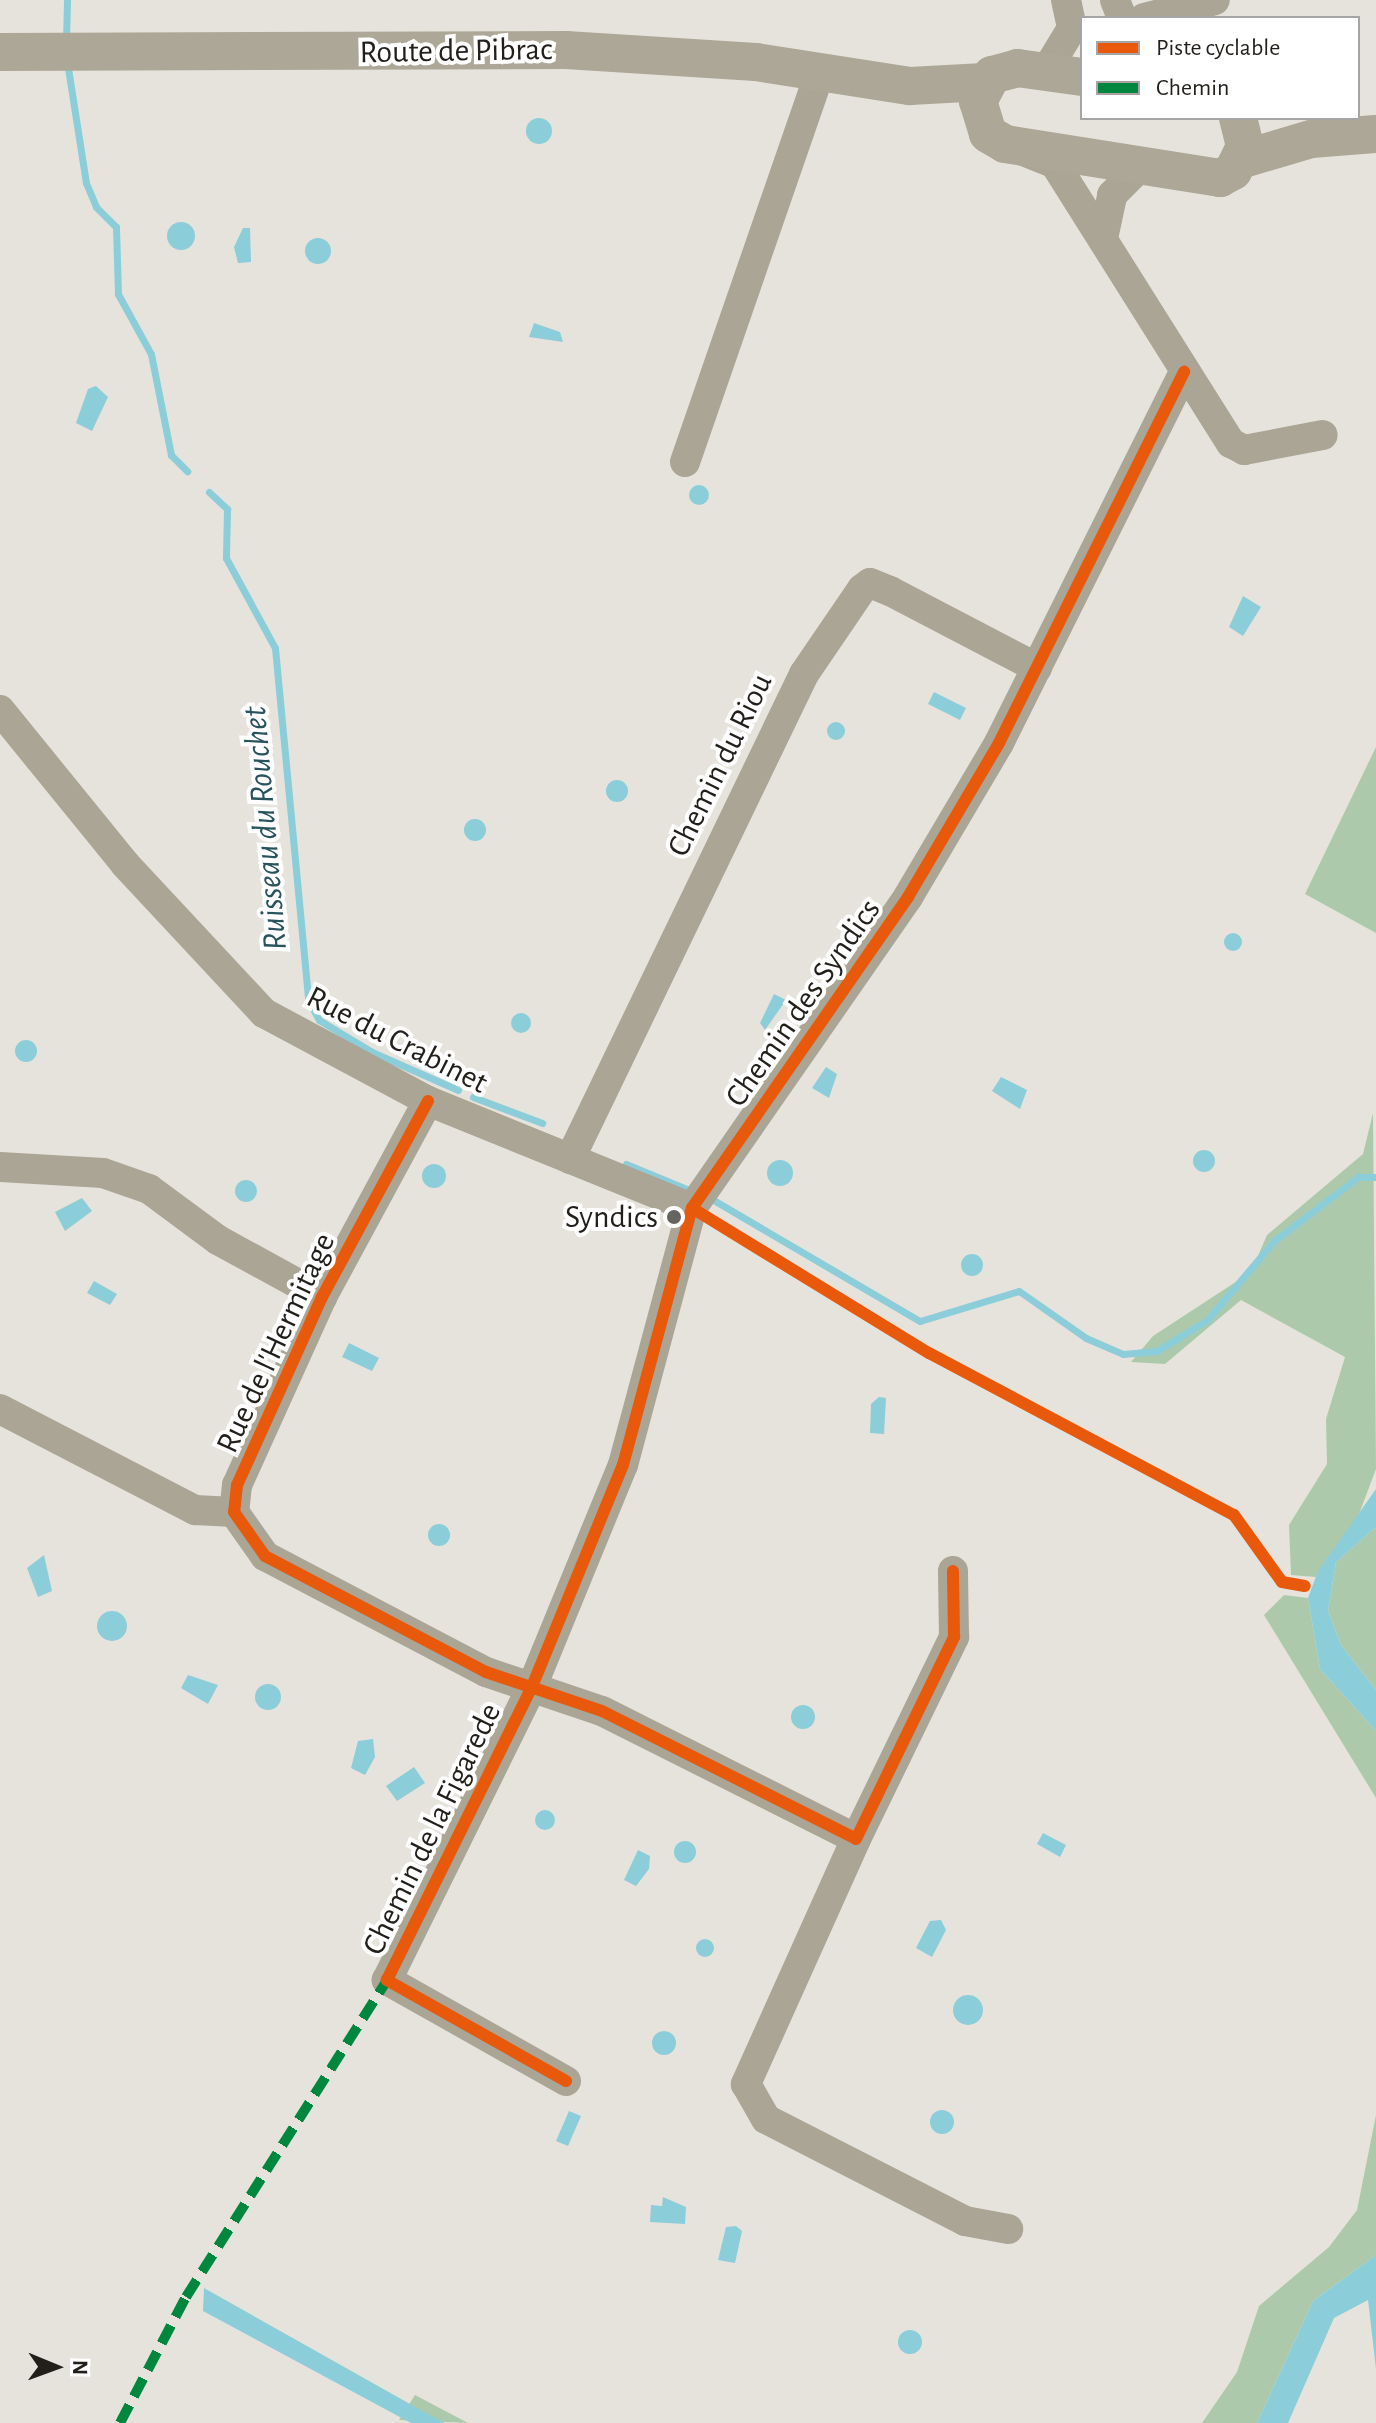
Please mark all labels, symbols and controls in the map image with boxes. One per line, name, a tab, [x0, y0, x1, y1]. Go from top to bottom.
legend	[1080, 16, 1360, 120]
street label: Route de Pibrac	[359, 30, 553, 72]
text: Piste cyclable	[1156, 36, 1280, 60]
text: Chemin	[1156, 76, 1229, 100]
street label: Chemin du Riou	[659, 667, 781, 863]
water label: Ruisseau du Rouchet	[235, 704, 297, 952]
street label: Chemin des Syndics	[717, 892, 889, 1114]
street label: Rue du Crabinet	[300, 978, 494, 1102]
place label: Syndics	[565, 1198, 658, 1236]
marker: Syndics	[665, 1208, 683, 1226]
street label: Rue de l'Hermitage	[208, 1227, 344, 1459]
street label: Chemin de la Figarede	[354, 1697, 510, 1961]
north arrow	[16, 2327, 96, 2407]
text: N	[69, 2360, 91, 2375]

